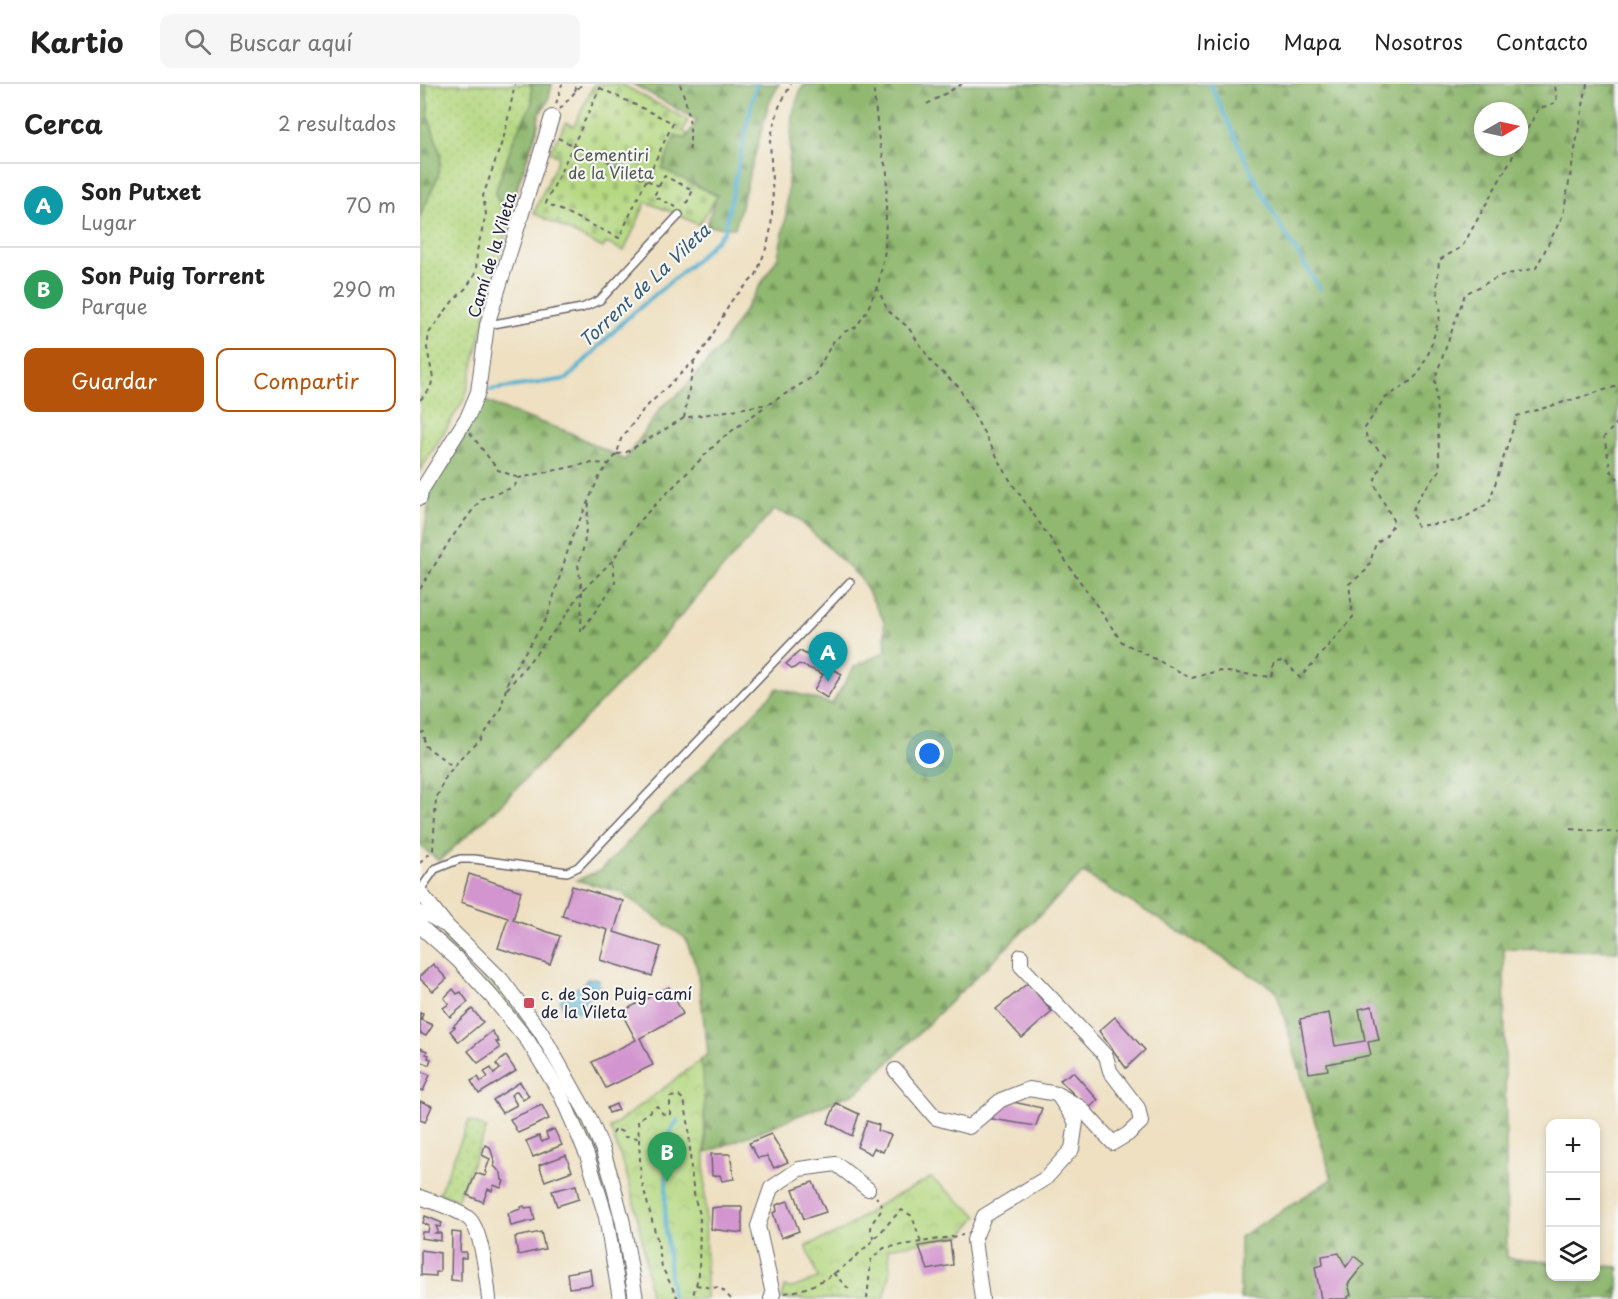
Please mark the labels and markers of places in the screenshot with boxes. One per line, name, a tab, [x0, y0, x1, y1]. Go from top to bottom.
pin: A	[808, 632, 848, 682]
place label: c. de Son Puig-camí de la Vileta	[541, 981, 693, 1023]
marker: c. de Son Puig-camí de la Vileta	[522, 996, 536, 1010]
pin: B	[648, 1132, 686, 1182]

